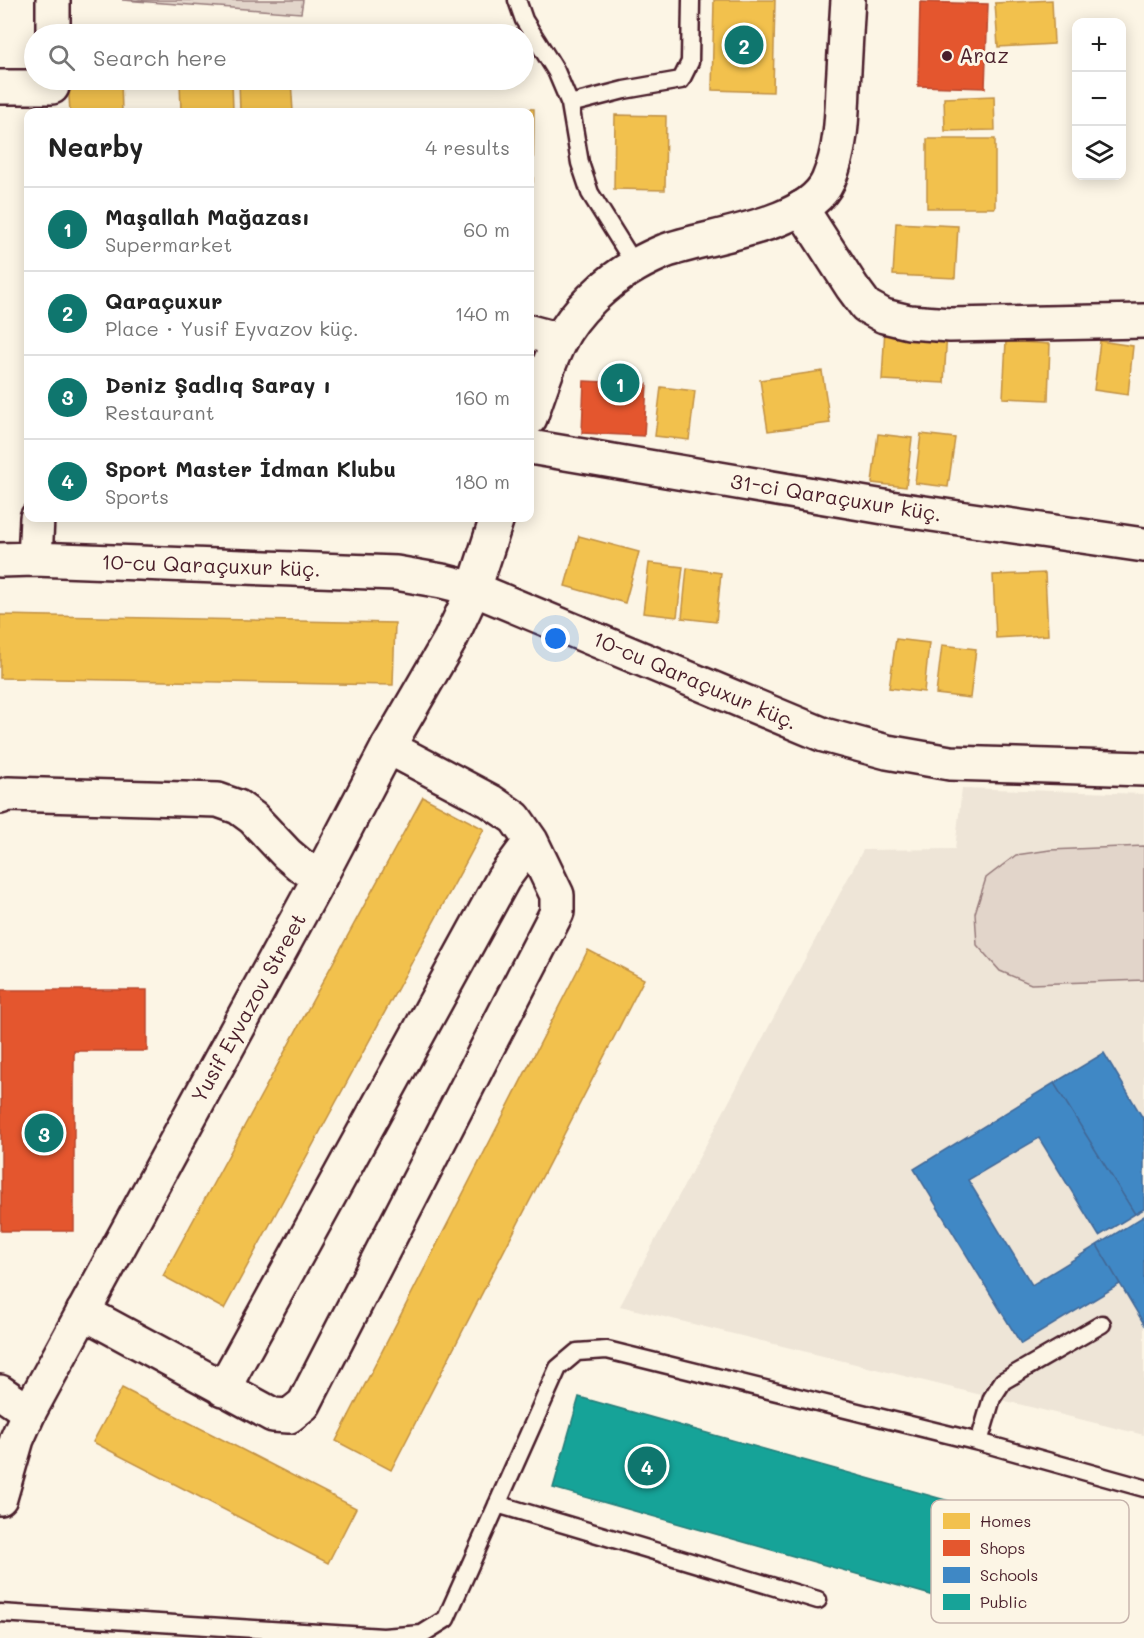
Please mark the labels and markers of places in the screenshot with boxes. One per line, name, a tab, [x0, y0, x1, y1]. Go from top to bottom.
pin: 2	[724, 22, 764, 68]
place label: Araz	[959, 41, 1009, 68]
marker: Araz	[940, 49, 954, 63]
pin: 1	[600, 360, 640, 406]
pin: 3	[24, 1110, 63, 1156]
pin: 4	[628, 1444, 666, 1488]

